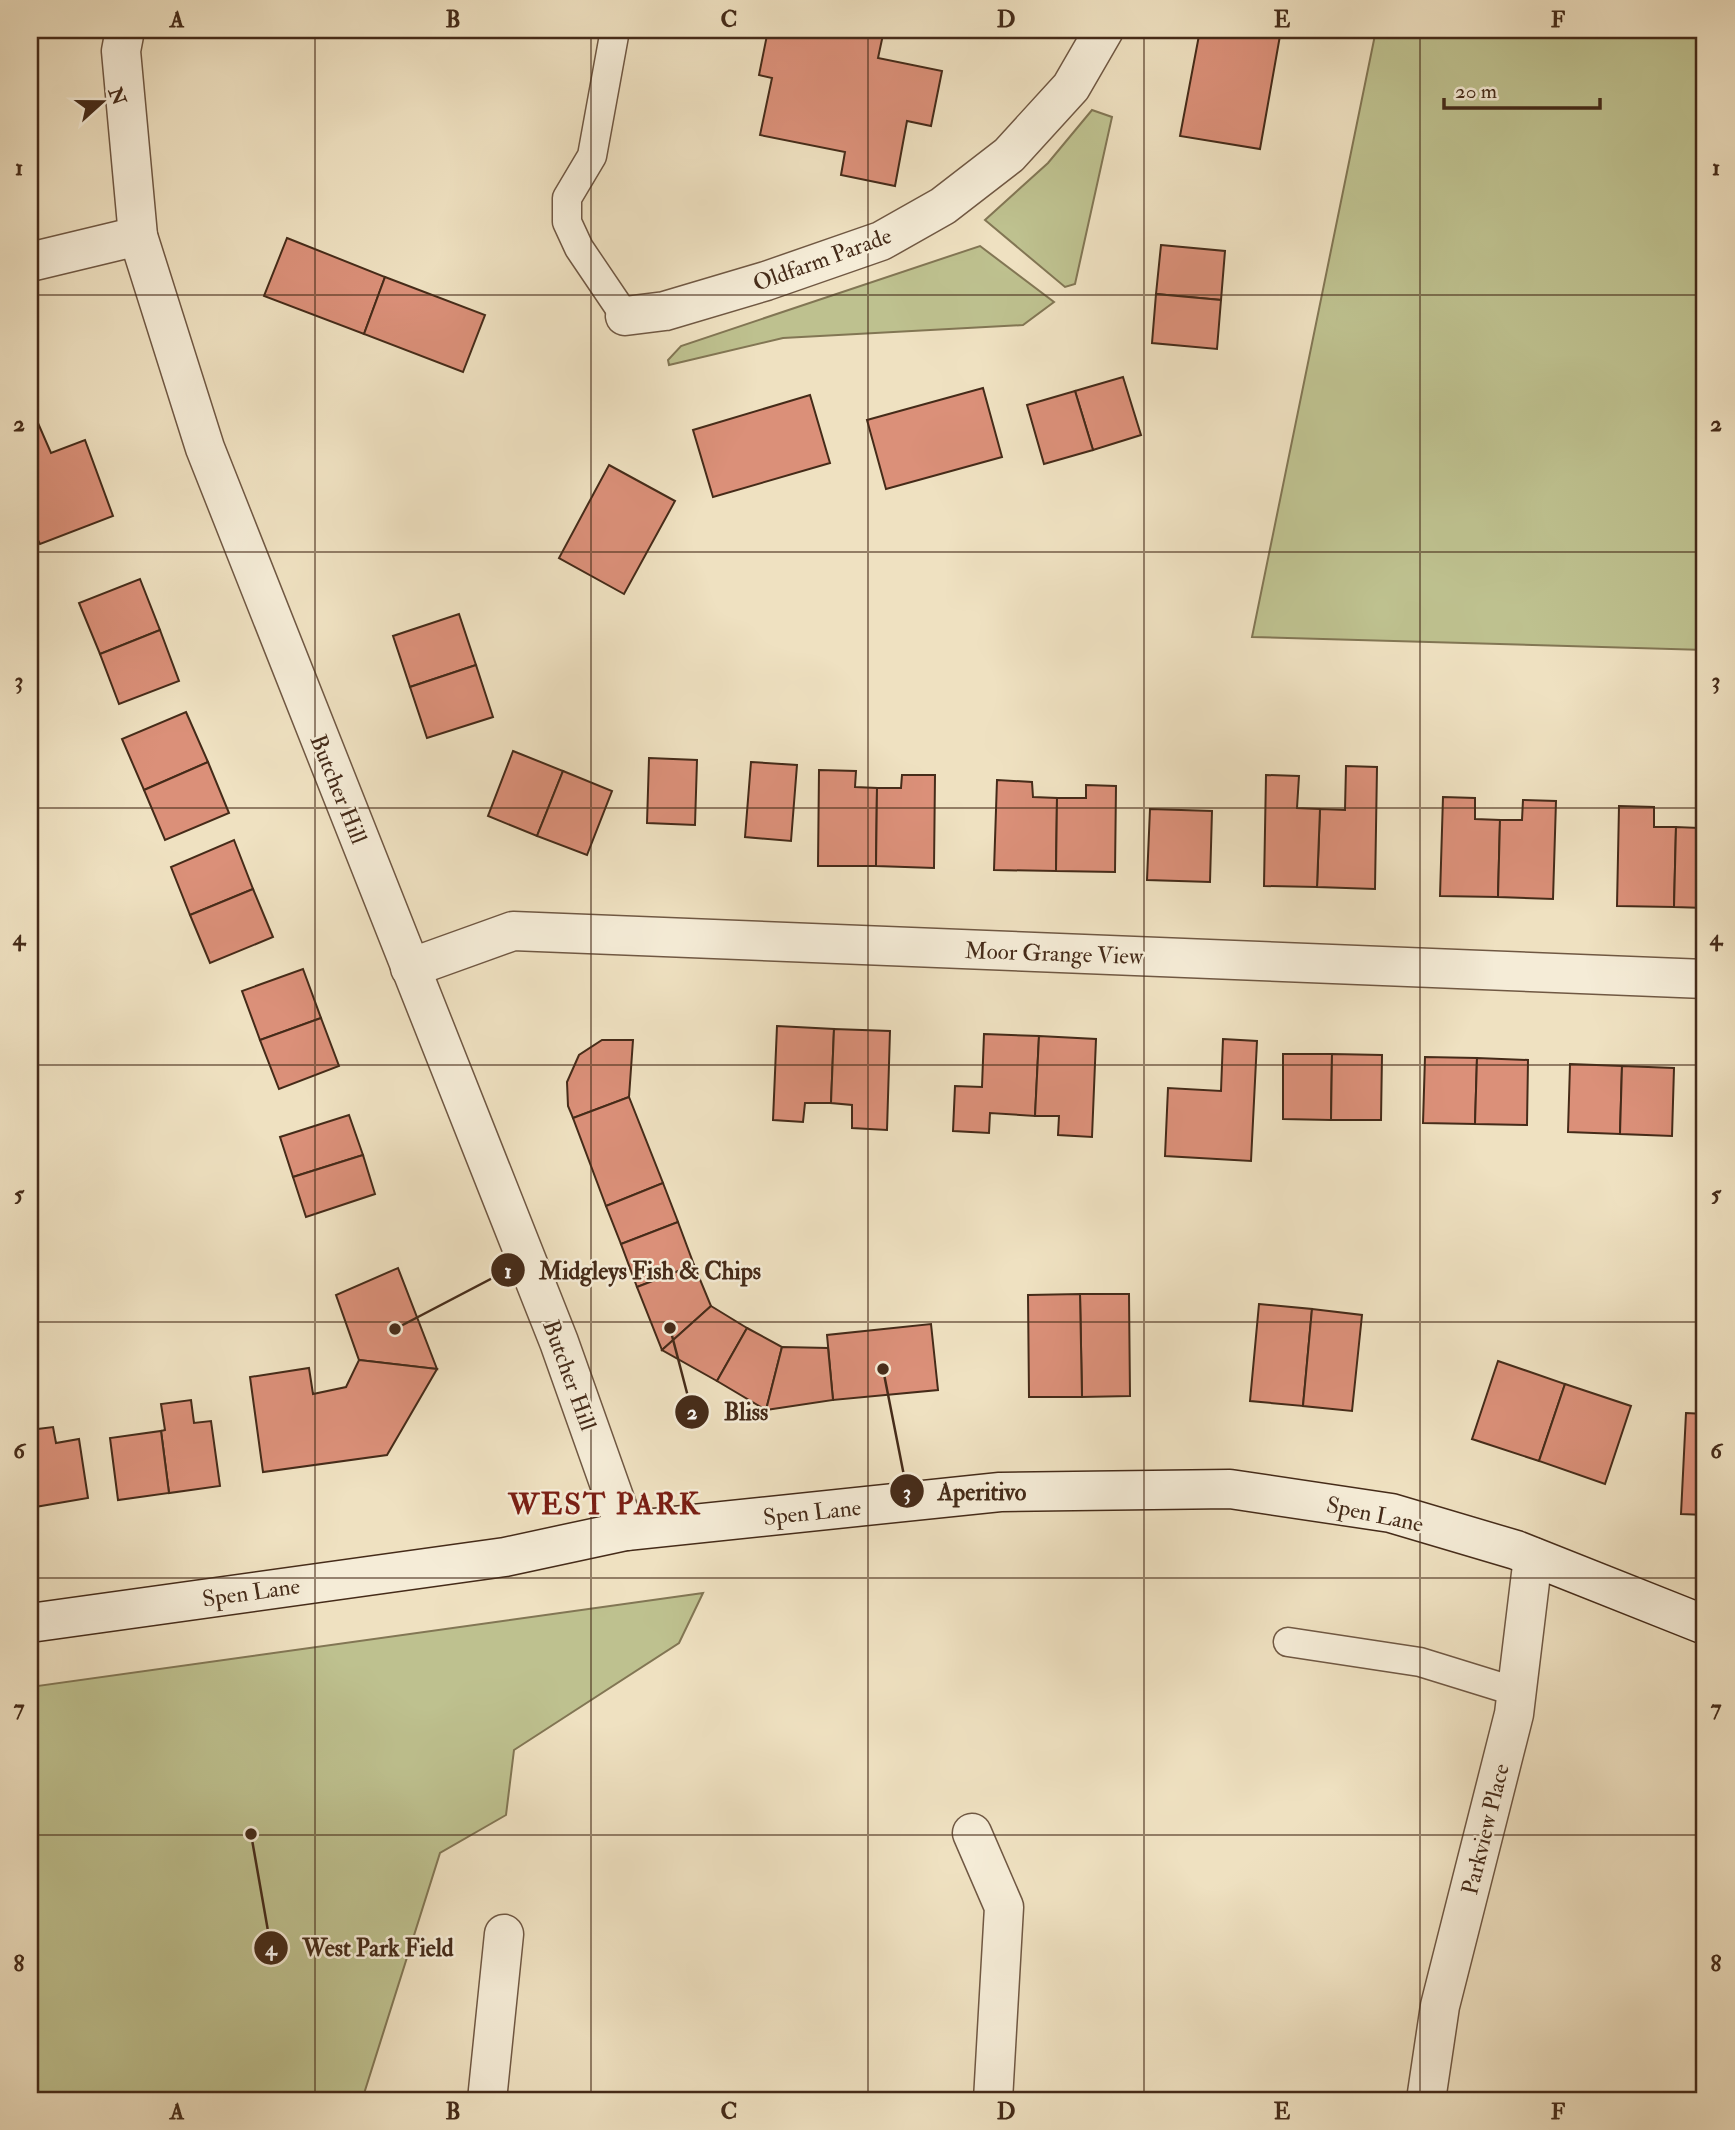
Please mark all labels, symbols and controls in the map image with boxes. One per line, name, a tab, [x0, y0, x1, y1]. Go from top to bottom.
text: A	[169, 5, 185, 34]
text: B	[445, 5, 461, 34]
text: C	[721, 5, 737, 34]
text: D	[997, 5, 1015, 34]
text: E	[1274, 5, 1291, 34]
text: F	[1551, 5, 1566, 34]
north arrow	[66, 66, 136, 136]
scale bar	[1444, 66, 1600, 110]
text: 20 m	[1455, 78, 1497, 105]
text: N	[102, 83, 132, 109]
text: 1	[15, 153, 23, 182]
text: 1	[1712, 153, 1720, 182]
street label: Oldfarm Parade	[749, 221, 896, 298]
text: 2	[13, 409, 25, 438]
text: 2	[1710, 409, 1722, 438]
text: 3	[15, 666, 23, 695]
text: 3	[1712, 666, 1720, 695]
street label: Butcher Hill	[303, 730, 374, 848]
text: 4	[12, 923, 27, 952]
text: 4	[1709, 923, 1724, 952]
street label: Moor Grange View	[964, 936, 1144, 971]
text: 5	[14, 1179, 25, 1208]
text: 5	[1711, 1179, 1722, 1208]
callout: Midgleys Fish & Chips	[490, 1248, 775, 1293]
text: Midgleys Fish & Chips	[538, 1256, 761, 1287]
text: 1	[504, 1258, 512, 1285]
street label: Butcher Hill	[536, 1316, 603, 1434]
callout: Bliss	[675, 1389, 782, 1434]
text: Bliss	[724, 1397, 768, 1428]
text: 2	[687, 1399, 698, 1426]
text: 6	[13, 1436, 27, 1465]
text: 6	[1710, 1436, 1724, 1465]
callout: Aperitivo	[889, 1469, 1041, 1514]
text: Aperitivo	[937, 1477, 1027, 1508]
text: 3	[903, 1479, 911, 1506]
district label: WEST PARK	[507, 1486, 702, 1523]
street label: Spen Lane	[1324, 1490, 1426, 1540]
street label: Spen Lane	[762, 1493, 863, 1533]
street label: Spen Lane	[200, 1571, 302, 1615]
text: 7	[14, 1693, 25, 1722]
text: 7	[1711, 1693, 1722, 1722]
street label: Parkview Place	[1455, 1760, 1516, 1898]
callout: West Park Field	[254, 1926, 468, 1971]
text: West Park Field	[301, 1933, 454, 1964]
text: 4	[264, 1935, 278, 1962]
text: 8	[14, 1949, 25, 1978]
text: 8	[1711, 1949, 1722, 1978]
text: A	[169, 2097, 185, 2126]
text: B	[445, 2097, 461, 2126]
text: C	[721, 2097, 737, 2126]
text: D	[997, 2097, 1015, 2126]
text: E	[1274, 2097, 1291, 2126]
text: F	[1551, 2097, 1566, 2126]

